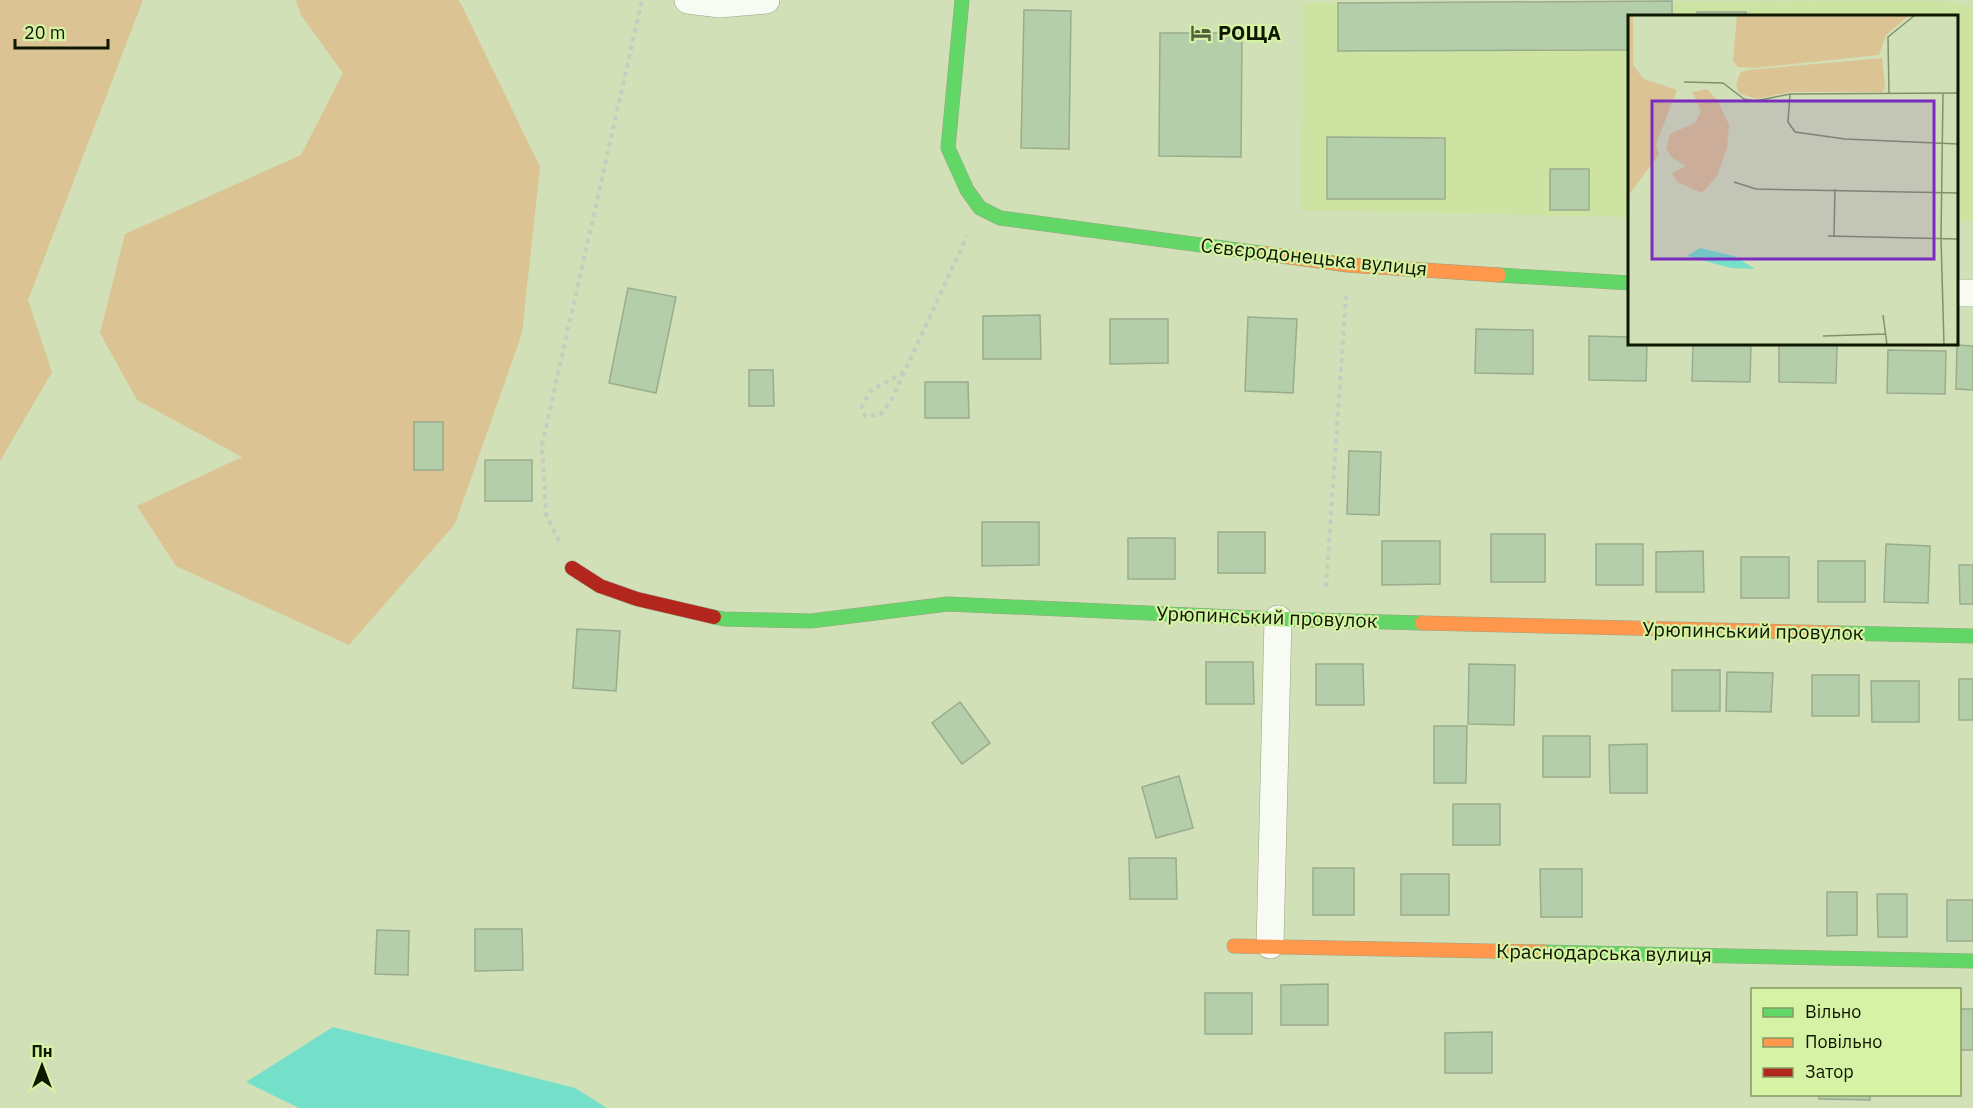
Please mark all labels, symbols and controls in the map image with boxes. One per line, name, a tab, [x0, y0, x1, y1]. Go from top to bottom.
scale bar	[15, 12, 108, 50]
inset map	[1628, 15, 1958, 345]
place label: РОЩА	[1218, 19, 1281, 46]
text: 20 m	[24, 21, 66, 44]
hotel icon: РОЩА	[1189, 21, 1213, 45]
street label: Сєвєродонецька вулиця	[1199, 231, 1429, 282]
street label: Урюпинський провулок	[1156, 599, 1378, 634]
street label: Урюпинський провулок	[1642, 615, 1864, 646]
street label: Краснодарська вулиця	[1496, 937, 1712, 968]
legend	[1751, 988, 1961, 1096]
text: Вільно	[1805, 1000, 1861, 1023]
text: Повільно	[1805, 1030, 1882, 1053]
north arrow	[12, 1036, 72, 1096]
text: Пн	[31, 1041, 53, 1061]
text: Затор	[1805, 1060, 1854, 1083]

